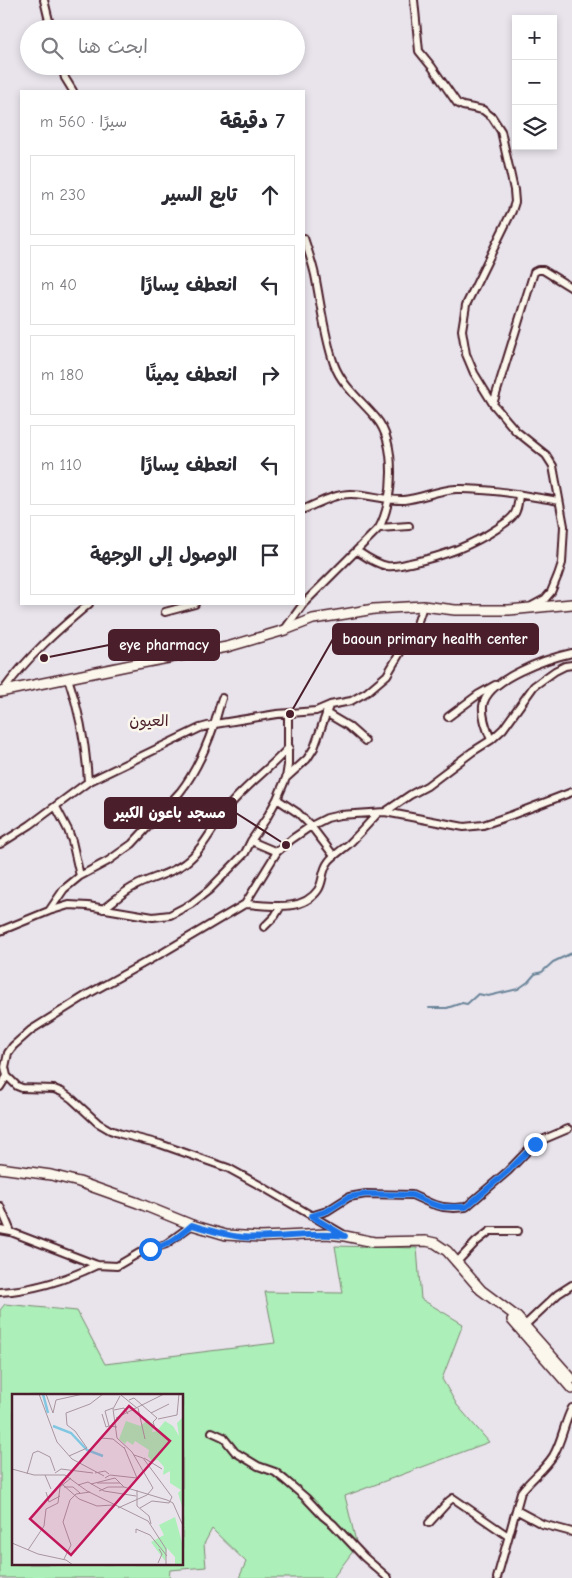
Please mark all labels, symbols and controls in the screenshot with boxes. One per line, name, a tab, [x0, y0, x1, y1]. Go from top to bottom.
map controls	[512, 15, 557, 150]
button: +	[512, 15, 557, 60]
search box	[20, 20, 305, 75]
icon: search	[38, 34, 66, 62]
text: ابحث هنا	[78, 36, 148, 58]
button: −	[512, 60, 557, 105]
button: layers	[512, 105, 557, 150]
text: 7 دقيقة	[220, 109, 285, 133]
text: سيرًا · 560 m	[40, 113, 127, 131]
icon: ahead	[256, 181, 284, 209]
text: تابع السير	[163, 184, 237, 206]
text: 230 m	[41, 186, 86, 204]
icon: left	[256, 271, 284, 299]
text: انعطف يسارًا	[140, 274, 237, 296]
text: 40 m	[41, 276, 77, 294]
icon: right	[256, 361, 284, 389]
text: انعطف يمينًا	[145, 364, 237, 386]
text: 180 m	[41, 366, 84, 384]
icon: left	[256, 451, 284, 479]
text: انعطف يسارًا	[140, 454, 237, 476]
text: 110 m	[41, 456, 82, 474]
icon: arrive	[256, 541, 284, 569]
text: الوصول إلى الوجهة	[90, 544, 237, 566]
callout: baoun primary health center	[333, 624, 538, 654]
callout: eye pharmacy	[109, 630, 219, 660]
text: baoun primary health center	[343, 630, 527, 648]
text: eye pharmacy	[119, 636, 209, 654]
district label: العيون	[129, 712, 169, 731]
callout: مسجد باعون الكبير	[105, 798, 236, 828]
text: مسجد باعون الكبير	[112, 804, 226, 823]
route end	[524, 1133, 547, 1156]
route start	[139, 1238, 162, 1261]
inset map	[12, 1394, 184, 1566]

